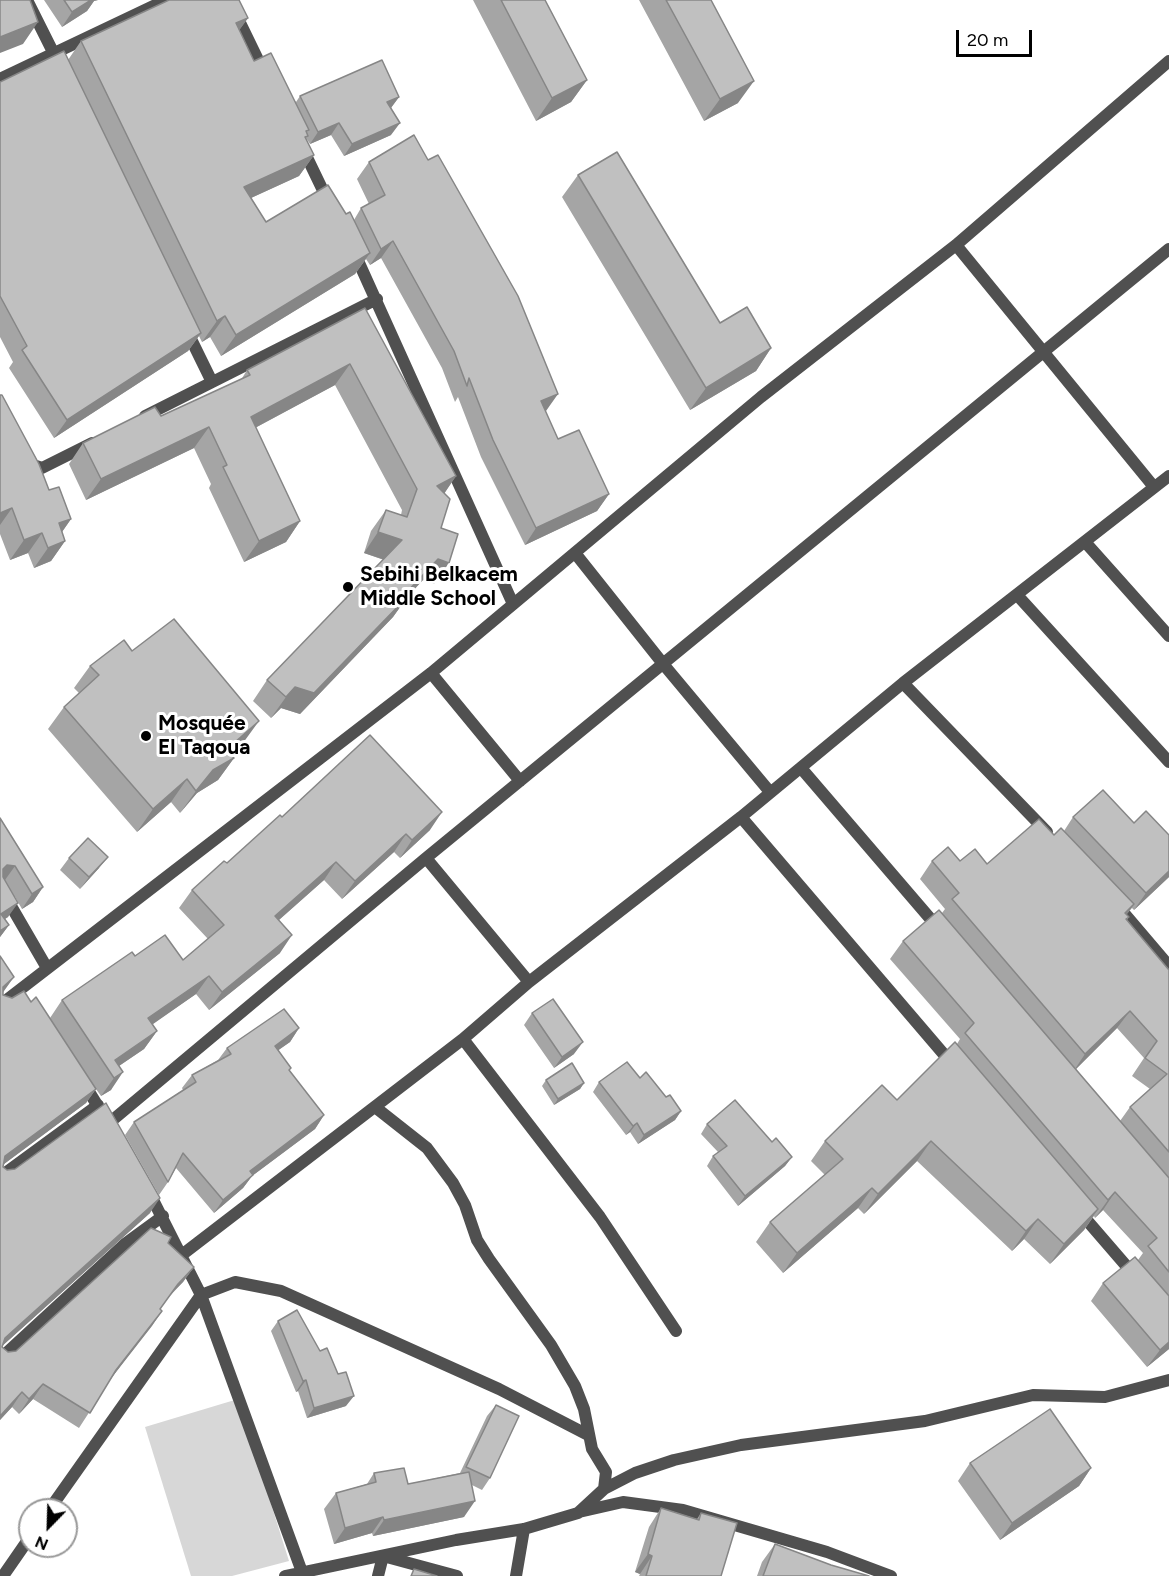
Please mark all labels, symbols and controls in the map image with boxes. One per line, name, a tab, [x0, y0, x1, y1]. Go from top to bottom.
scale bar	[959, 18, 1036, 56]
text: 20 m	[967, 29, 1008, 51]
place label: Sebihi Belkacem Middle School	[360, 562, 518, 612]
marker: Sebihi Belkacem Middle School	[341, 580, 355, 594]
place label: Mosquée El Taqoua	[158, 711, 250, 761]
marker: Mosquée El Taqoua	[139, 729, 153, 743]
north arrow	[18, 1498, 78, 1558]
text: N	[32, 1532, 51, 1554]

